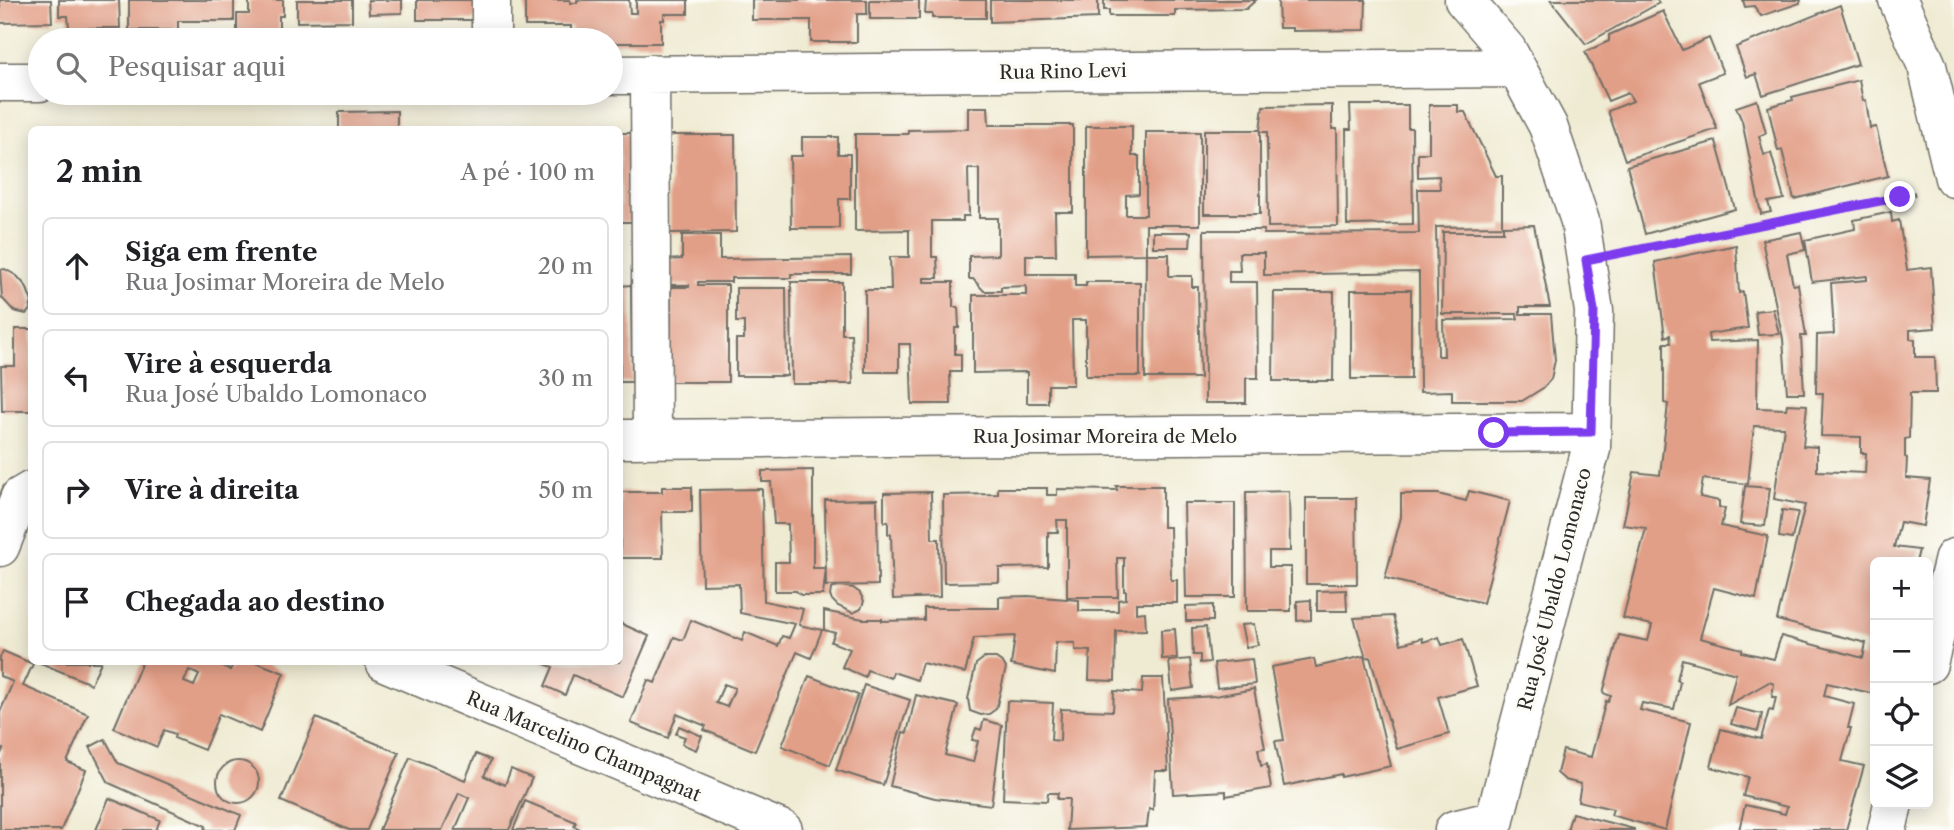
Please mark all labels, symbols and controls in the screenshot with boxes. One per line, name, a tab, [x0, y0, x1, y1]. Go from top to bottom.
search box	[28, 28, 623, 105]
icon: search	[52, 48, 90, 86]
text: Pesquisar aqui	[108, 51, 286, 83]
street label: Rua Rino Levi	[999, 59, 1127, 84]
text: 2 min	[56, 153, 142, 190]
text: A pé · 100 m	[461, 158, 595, 186]
route end	[1884, 181, 1915, 212]
text: Siga em frente	[125, 236, 318, 268]
icon: ahead	[58, 247, 96, 285]
text: 20 m	[538, 252, 593, 280]
text: Rua Josimar Moreira de Melo	[125, 268, 445, 296]
text: Vire à esquerda	[125, 348, 332, 380]
icon: left	[58, 359, 96, 397]
text: 30 m	[538, 364, 593, 392]
text: Rua José Ubaldo Lomonaco	[125, 380, 427, 408]
route start	[1478, 417, 1509, 448]
street label: Rua Josimar Moreira de Melo	[973, 425, 1237, 448]
street label: Rua José Ubaldo Lomonaco	[1513, 465, 1596, 713]
icon: right	[58, 471, 96, 509]
text: Vire à direita	[125, 474, 299, 506]
text: 50 m	[538, 476, 593, 504]
map controls	[1870, 557, 1933, 809]
button: +	[1870, 557, 1933, 620]
icon: arrive	[58, 583, 96, 621]
text: Chegada ao destino	[125, 586, 385, 618]
button: −	[1870, 620, 1933, 683]
button: locate	[1870, 683, 1933, 746]
street label: Rua Marcelino Champagnat	[463, 687, 705, 806]
button: layers	[1870, 746, 1933, 809]

